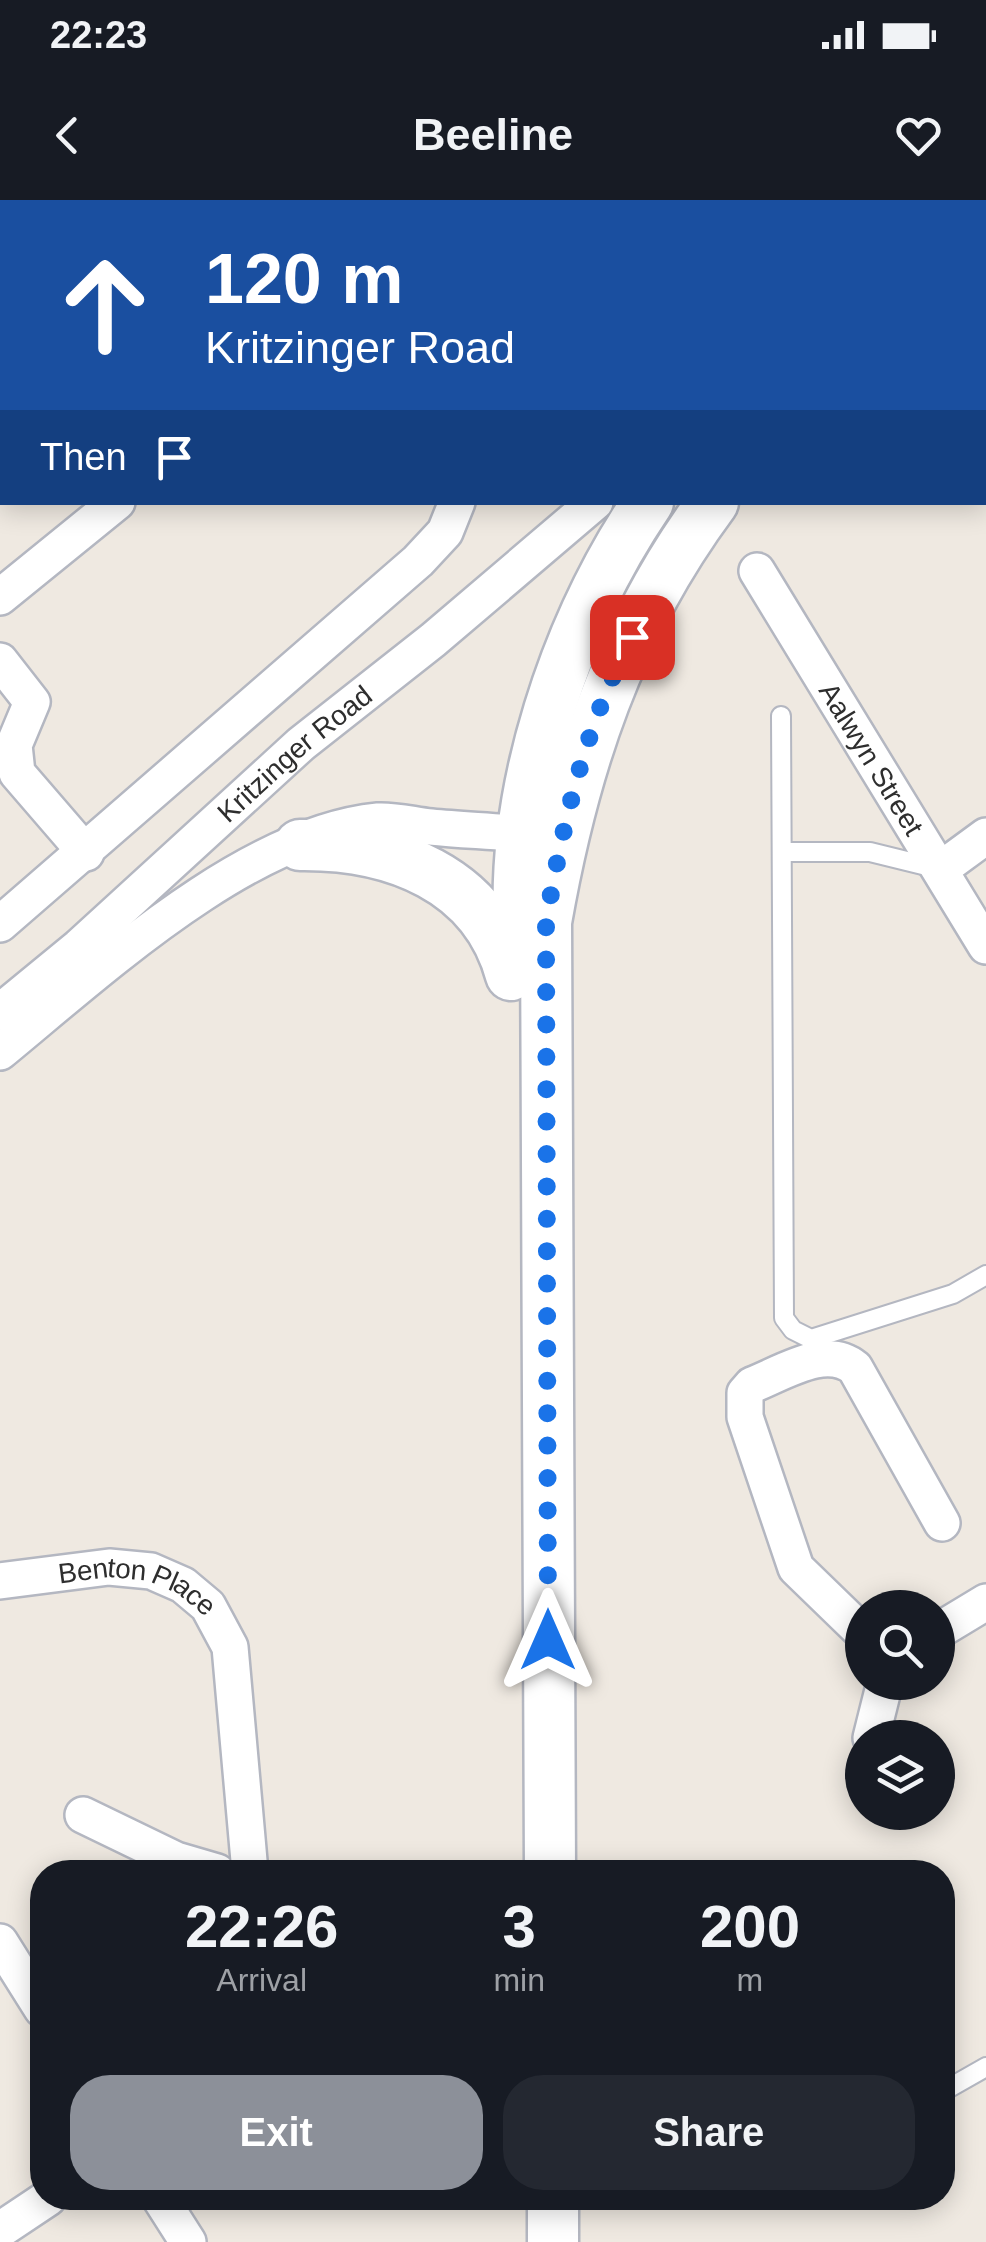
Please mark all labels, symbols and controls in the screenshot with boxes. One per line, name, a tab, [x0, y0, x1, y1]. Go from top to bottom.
text: 22:23	[50, 14, 147, 56]
icon: back	[40, 108, 95, 163]
icon: heart	[891, 108, 946, 163]
text: Beeline	[413, 109, 573, 160]
icon: ahead	[40, 240, 170, 370]
text: 120 m	[205, 240, 403, 318]
text: Kritzinger Road	[205, 322, 515, 373]
icon: arrive	[147, 430, 202, 485]
text: Then	[40, 436, 127, 478]
pin	[590, 595, 675, 680]
icon: arrive	[605, 610, 660, 665]
street label: Aalwyn Street	[813, 677, 930, 841]
street label: Kritzinger Road	[211, 679, 378, 828]
street label: Benton Place	[56, 1551, 222, 1622]
position arrow	[496, 1588, 600, 1692]
map controls	[845, 1590, 955, 1830]
button: search	[845, 1590, 955, 1700]
button: layers	[845, 1720, 955, 1830]
text: 22:26	[185, 1893, 338, 1960]
text: 3	[502, 1893, 536, 1960]
text: 200	[700, 1893, 800, 1960]
text: Arrival	[216, 1962, 307, 1998]
text: min	[493, 1962, 545, 1998]
text: m	[737, 1962, 763, 1998]
button: Exit	[70, 2075, 483, 2190]
button: Share	[503, 2075, 915, 2190]

